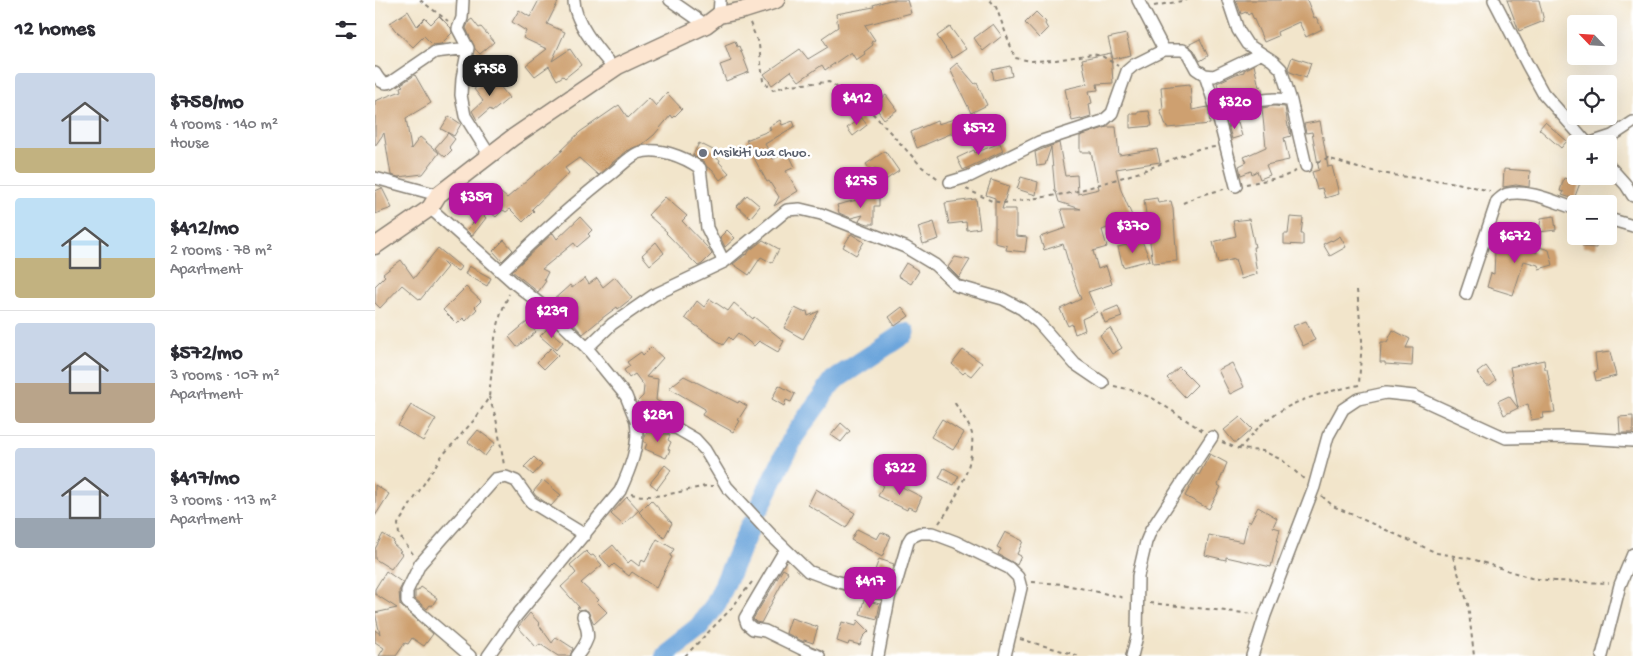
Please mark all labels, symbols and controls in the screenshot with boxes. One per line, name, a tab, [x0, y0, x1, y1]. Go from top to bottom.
north arrow	[1567, 15, 1617, 65]
map controls	[1567, 15, 1617, 245]
icon: filters	[332, 16, 360, 44]
text: 12 homes	[15, 18, 94, 43]
pin: $758	[460, 54, 520, 97]
text: $758	[474, 61, 506, 80]
button: locate	[1567, 75, 1617, 125]
pin: $412	[827, 84, 887, 126]
pin: $320	[1205, 88, 1265, 130]
text: $412	[842, 90, 872, 109]
text: $758/mo	[170, 91, 244, 116]
icon: home	[55, 93, 115, 153]
text: $320	[1219, 94, 1251, 113]
pin: $572	[949, 114, 1009, 156]
text: 4 rooms · 140 m²	[170, 116, 278, 135]
text: $572	[963, 120, 995, 139]
text: House	[170, 135, 209, 154]
button: +	[1567, 135, 1617, 185]
place label: Msikiti wa chuo.	[713, 144, 811, 162]
marker: Msikiti wa chuo.	[697, 147, 709, 159]
pin: $275	[831, 166, 891, 209]
text: $275	[845, 173, 877, 192]
pin: $359	[446, 182, 506, 225]
text: $359	[460, 189, 492, 208]
button: −	[1567, 195, 1617, 245]
pin: $370	[1103, 212, 1163, 254]
text: $412/mo	[170, 217, 239, 242]
icon: home	[55, 218, 115, 278]
text: $370	[1117, 218, 1149, 237]
pin: $672	[1485, 222, 1545, 264]
text: $672	[1499, 228, 1531, 247]
text: 2 rooms · 78 m²	[170, 242, 272, 261]
text: Apartment	[170, 261, 242, 280]
pin: $239	[522, 296, 582, 339]
text: $239	[536, 303, 568, 322]
text: $572/mo	[170, 342, 243, 367]
icon: home	[55, 343, 115, 403]
text: 3 rooms · 107 m²	[170, 367, 280, 386]
text: Apartment	[170, 386, 242, 405]
pin: $281	[628, 400, 688, 443]
text: $281	[643, 407, 673, 426]
pin: $322	[870, 454, 930, 496]
text: $322	[884, 460, 916, 479]
text: $417/mo	[170, 467, 240, 492]
icon: home	[55, 468, 115, 528]
text: 3 rooms · 113 m²	[170, 492, 277, 511]
text: Apartment	[170, 511, 242, 530]
pin: $417	[840, 566, 900, 609]
text: $417	[855, 573, 885, 592]

